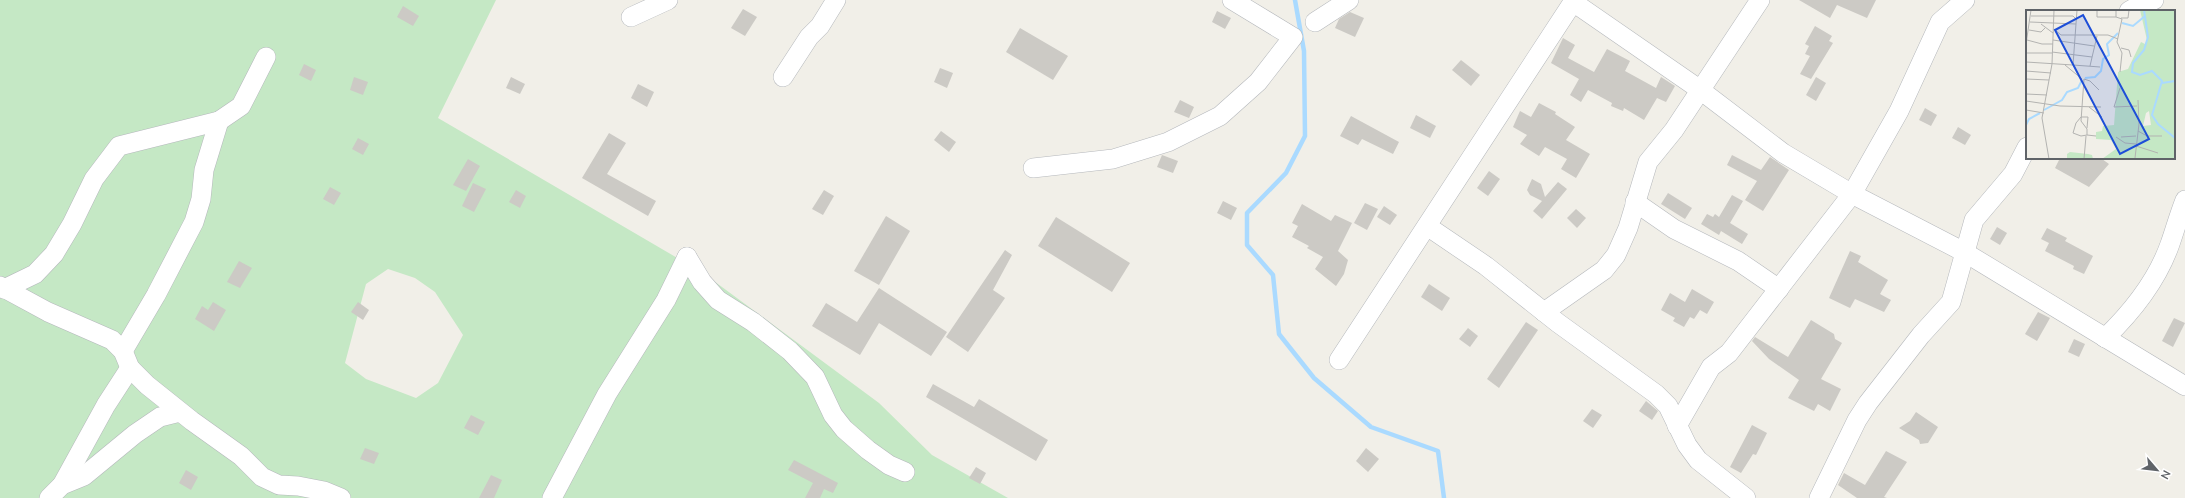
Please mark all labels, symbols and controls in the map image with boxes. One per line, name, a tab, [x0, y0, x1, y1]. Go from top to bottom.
inset map	[2026, 10, 2175, 159]
north arrow	[2137, 450, 2177, 490]
text: N	[2158, 468, 2174, 482]

